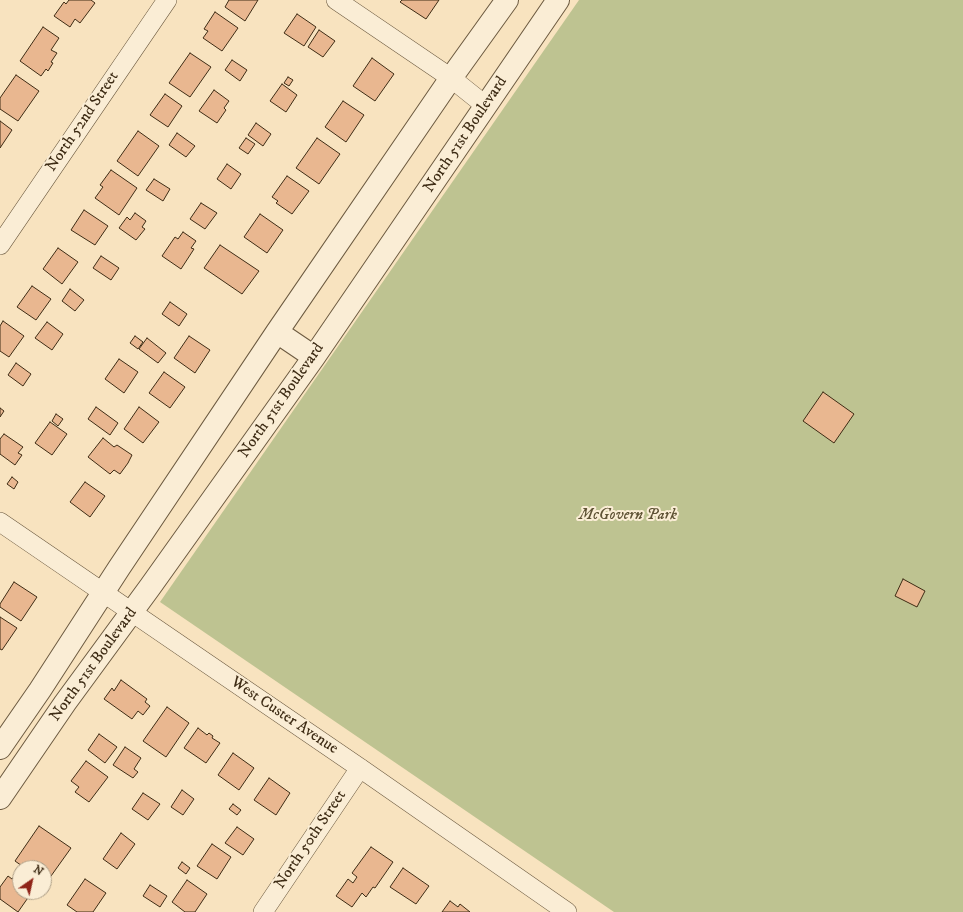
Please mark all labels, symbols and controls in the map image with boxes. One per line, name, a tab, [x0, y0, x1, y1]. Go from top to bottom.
street label: North 52nd Street	[42, 68, 124, 176]
street label: North 51st Boulevard	[420, 73, 512, 197]
street label: North 51st Boulevard	[235, 340, 329, 462]
park label: McGovern Park	[579, 506, 677, 526]
street label: North 51st Boulevard	[46, 604, 142, 726]
street label: West Custer Avenue	[227, 673, 341, 759]
street label: North 50th Street	[271, 787, 351, 893]
north arrow	[12, 860, 52, 900]
text: N	[30, 863, 46, 879]

